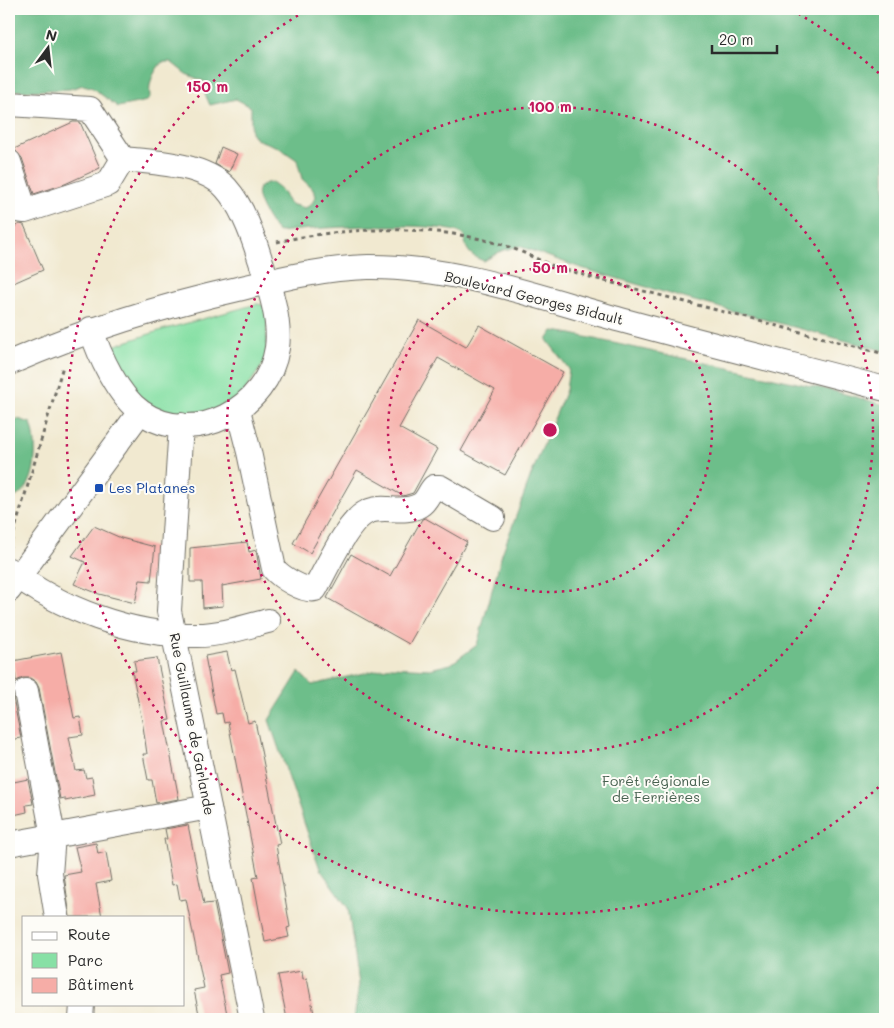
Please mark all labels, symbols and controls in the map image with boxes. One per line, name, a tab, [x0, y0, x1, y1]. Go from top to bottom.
north arrow	[22, 22, 72, 72]
scale bar	[712, 22, 776, 54]
text: N	[44, 24, 59, 46]
text: 20 m	[719, 29, 753, 49]
text: 150 m	[186, 76, 228, 96]
text: 100 m	[528, 96, 572, 116]
text: 50 m	[532, 257, 568, 277]
street label: Boulevard Georges Bidault	[443, 266, 626, 329]
centre of rings	[541, 421, 559, 439]
place label: Les Platanes	[109, 478, 195, 497]
marker: Les Platanes	[93, 482, 105, 494]
street label: Rue Guillaume de Garlande	[165, 631, 220, 817]
park label: Forêt régionale de Ferrières	[602, 771, 710, 806]
legend	[22, 916, 185, 1006]
text: Route	[68, 924, 111, 944]
text: Parc	[68, 950, 103, 970]
text: Bâtiment	[68, 974, 134, 994]

